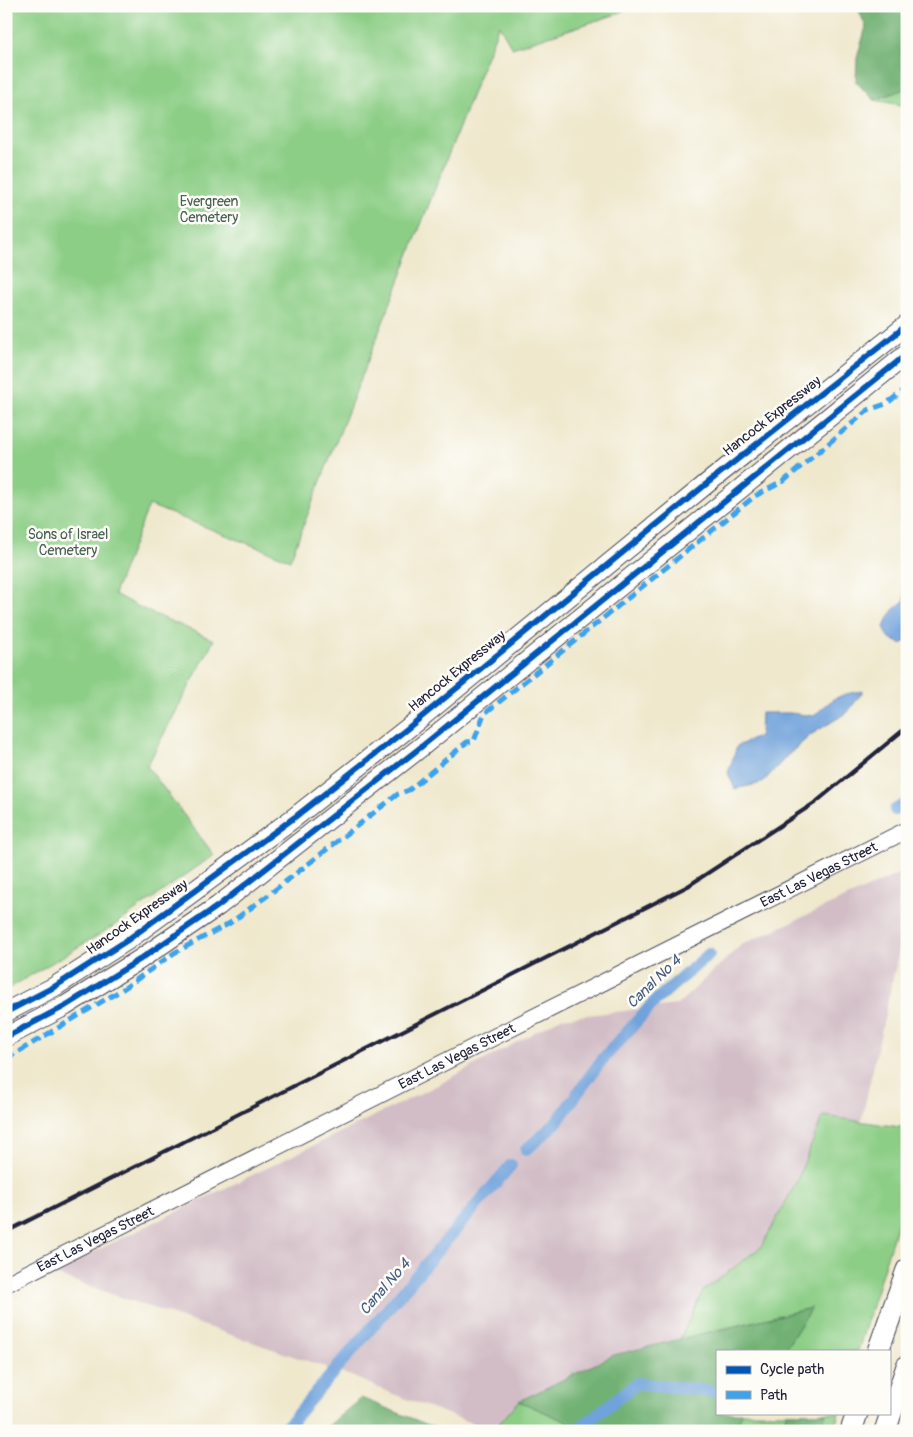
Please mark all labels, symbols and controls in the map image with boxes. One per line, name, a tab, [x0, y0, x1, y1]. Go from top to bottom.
park label: Evergreen Cemetery	[180, 193, 238, 226]
street label: Hancock Expressway	[720, 372, 824, 460]
park label: Sons of Israel Cemetery	[28, 526, 108, 559]
street label: Hancock Expressway	[405, 627, 509, 715]
street label: East Las Vegas Street	[757, 838, 880, 911]
street label: Hancock Expressway	[83, 876, 191, 958]
water label: Canal No 4	[623, 951, 686, 1013]
street label: East Las Vegas Street	[395, 1019, 518, 1093]
street label: East Las Vegas Street	[34, 1202, 157, 1275]
water label: Canal No 4	[355, 1254, 415, 1319]
legend	[716, 1350, 890, 1414]
text: Cycle path	[760, 1360, 824, 1379]
text: Path	[760, 1386, 787, 1405]

